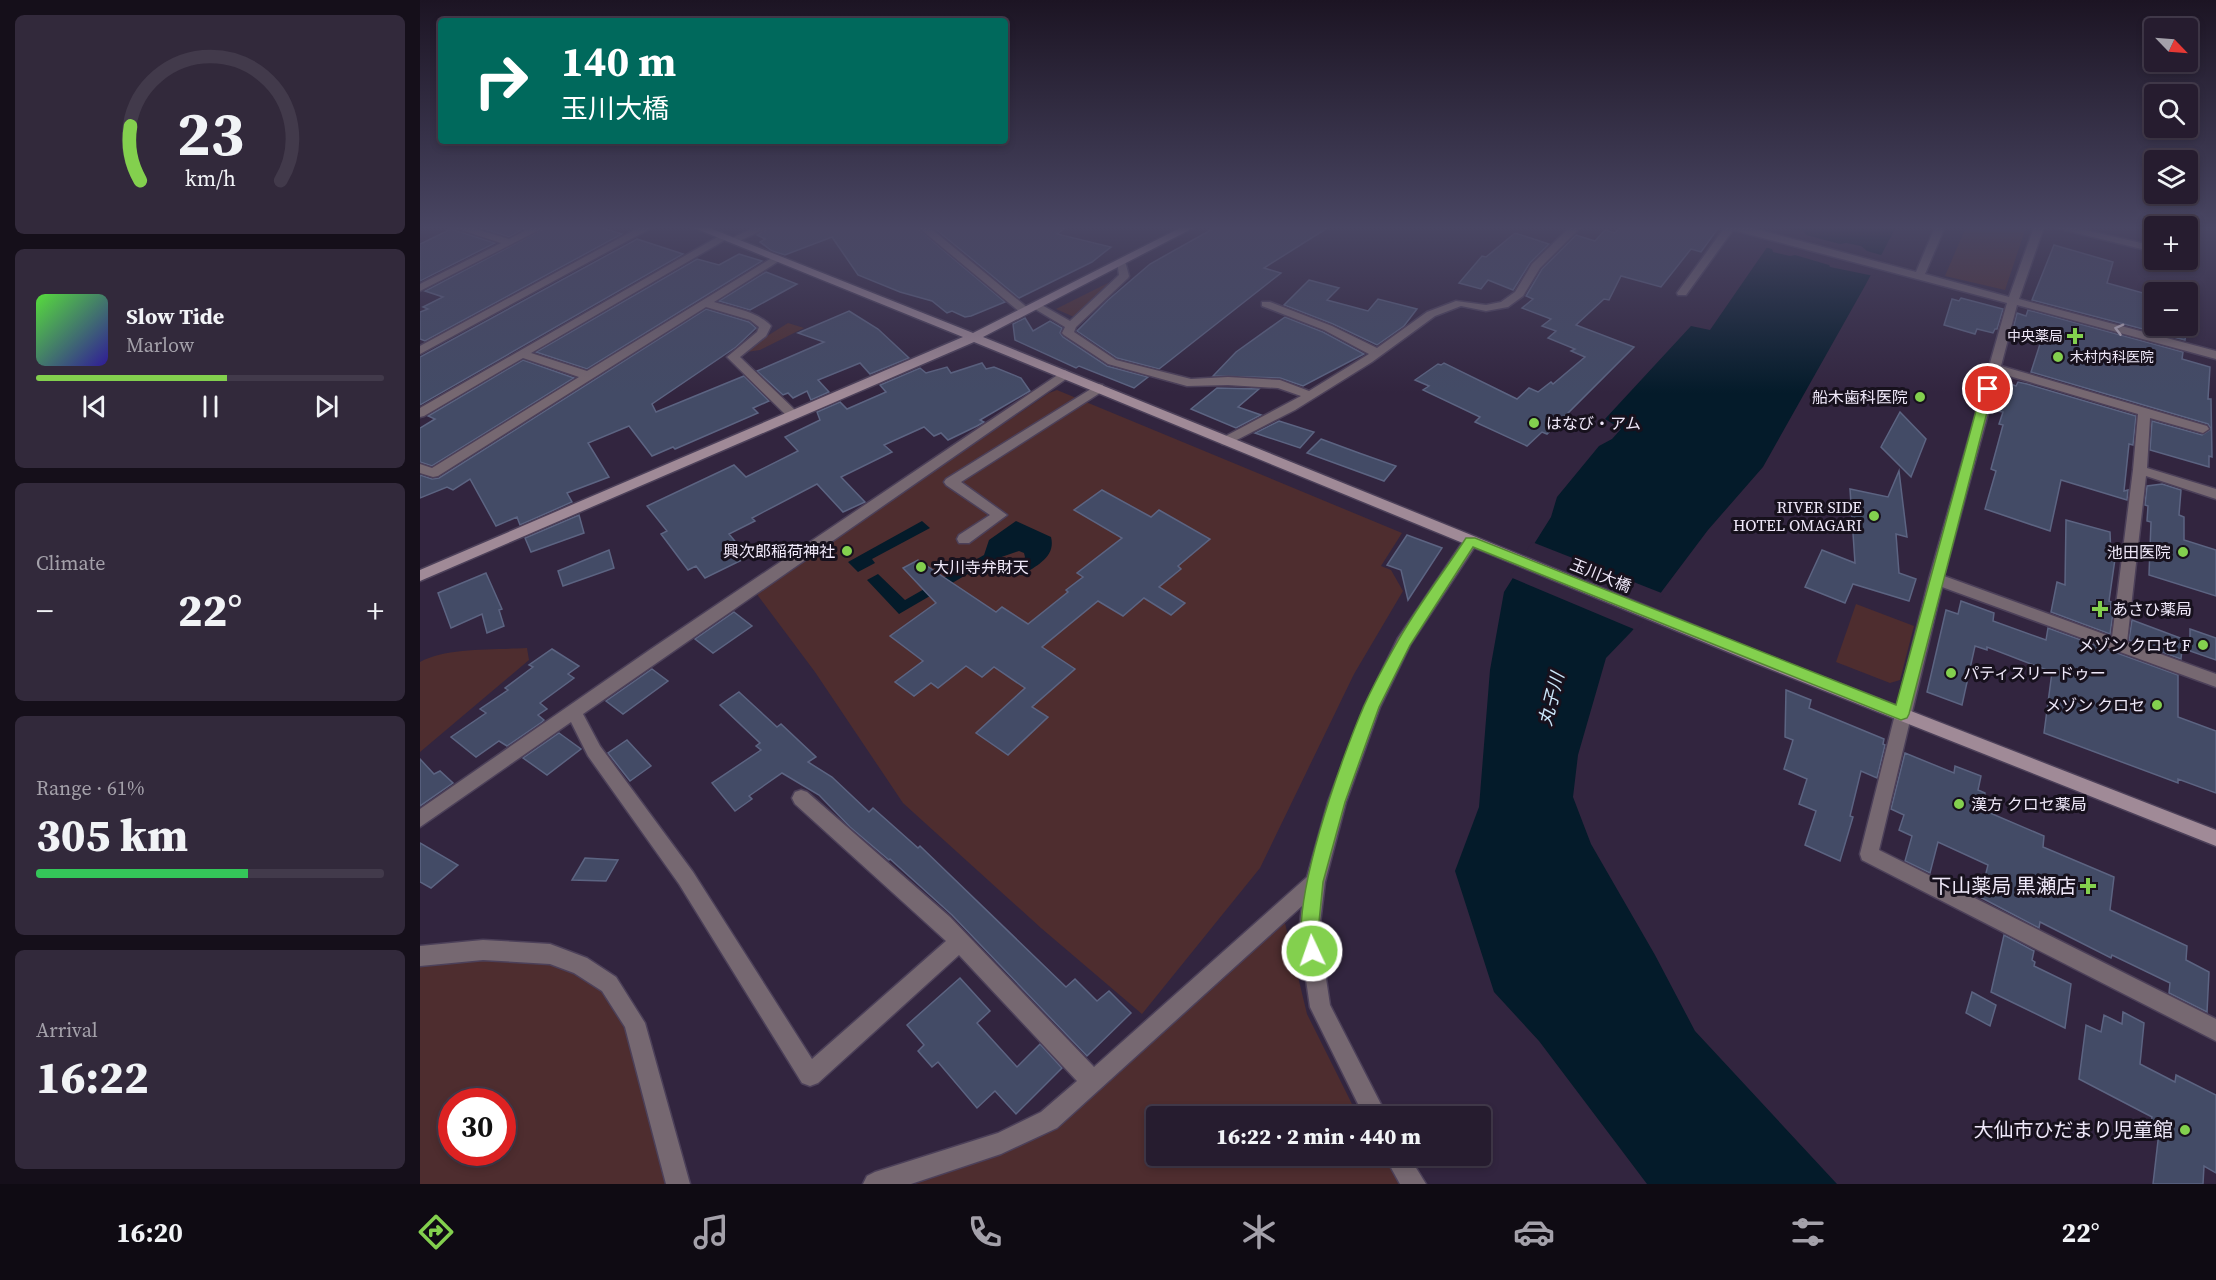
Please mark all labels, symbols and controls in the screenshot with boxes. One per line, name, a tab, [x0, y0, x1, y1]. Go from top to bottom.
north arrow	[2144, 18, 2198, 72]
map controls	[2144, 18, 2198, 336]
text: 140 m	[561, 32, 676, 90]
icon: right	[462, 42, 540, 120]
button: search	[2144, 84, 2198, 138]
text: 玉川大橋	[561, 90, 669, 127]
text: 23	[176, 91, 244, 177]
button: layers	[2144, 150, 2198, 204]
text: km/h	[184, 165, 236, 194]
button: +	[2144, 216, 2198, 270]
button: −	[2144, 282, 2198, 336]
text: Slow Tide	[126, 301, 224, 331]
one-way arrow	[2114, 324, 2125, 336]
place label: 中央薬局	[2007, 326, 2063, 346]
marker: 中央薬局	[2068, 329, 2082, 343]
text: Marlow	[126, 331, 194, 359]
place label: 木村内科医院	[2070, 347, 2154, 367]
marker: 木村内科医院	[2051, 350, 2065, 364]
pin	[1962, 363, 2013, 414]
icon: arrive	[1971, 372, 2004, 405]
place label: 船木歯科医院	[1812, 386, 1908, 408]
icon: previous	[78, 390, 111, 423]
icon: pause	[194, 390, 227, 423]
icon: next	[310, 390, 343, 423]
marker: 船木歯科医院	[1913, 390, 1927, 404]
place label: はなび・アム	[1546, 412, 1641, 434]
marker: はなび・アム	[1527, 416, 1541, 430]
place label: RIVER SIDE HOTEL OMAGARI	[1733, 496, 1862, 536]
marker: RIVER SIDE HOTEL OMAGARI	[1867, 509, 1881, 523]
place label: 興次郎稲荷神社	[723, 540, 835, 562]
place label: 池田医院	[2107, 541, 2171, 563]
marker: 興次郎稲荷神社	[840, 544, 854, 558]
marker: 池田医院	[2176, 545, 2190, 559]
text: Climate	[36, 549, 105, 577]
street label: 玉川大橋	[1567, 553, 1635, 597]
place label: 大川寺弁財天	[933, 556, 1029, 578]
marker: 大川寺弁財天	[914, 560, 928, 574]
text: 22°	[178, 579, 242, 641]
text: −	[36, 588, 54, 633]
text: +	[366, 588, 384, 633]
place label: あさひ薬局	[2112, 598, 2192, 620]
marker: あさひ薬局	[2093, 602, 2107, 616]
place label: メゾン クロセ F	[2078, 634, 2191, 656]
marker: メゾン クロセ F	[2196, 638, 2210, 652]
place label: パティスリードゥー	[1963, 662, 2106, 684]
marker: パティスリードゥー	[1944, 666, 1958, 680]
water label: 丸子川	[1532, 668, 1570, 728]
place label: メゾン クロセ	[2045, 694, 2145, 716]
marker: メゾン クロセ	[2150, 698, 2164, 712]
text: Range · 61%	[36, 774, 145, 802]
place label: 漢方 クロセ薬局	[1971, 793, 2087, 815]
marker: 漢方 クロセ薬局	[1952, 797, 1966, 811]
text: 305 km	[36, 804, 188, 866]
place label: 下山薬局 黒瀬店	[1931, 872, 2076, 900]
marker: 下山薬局 黒瀬店	[2081, 879, 2095, 893]
position arrow	[1280, 919, 1344, 983]
text: Arrival	[36, 1016, 98, 1044]
text: 16:22	[36, 1046, 149, 1108]
speed limit sign: 30	[438, 1088, 516, 1166]
place label: 大仙市ひだまり児童館	[1973, 1116, 2173, 1144]
text: 16:22 · 2 min · 440 m	[1216, 1121, 1421, 1151]
marker: 大仙市ひだまり児童館	[2178, 1123, 2192, 1137]
icon: directions	[415, 1211, 457, 1253]
icon: music	[690, 1211, 732, 1253]
icon: phone	[964, 1211, 1006, 1253]
icon: climate	[1238, 1211, 1280, 1253]
icon: car	[1513, 1211, 1555, 1253]
icon: filters	[1787, 1211, 1829, 1253]
text: 16:20	[116, 1214, 183, 1251]
text: 22°	[2062, 1214, 2100, 1251]

